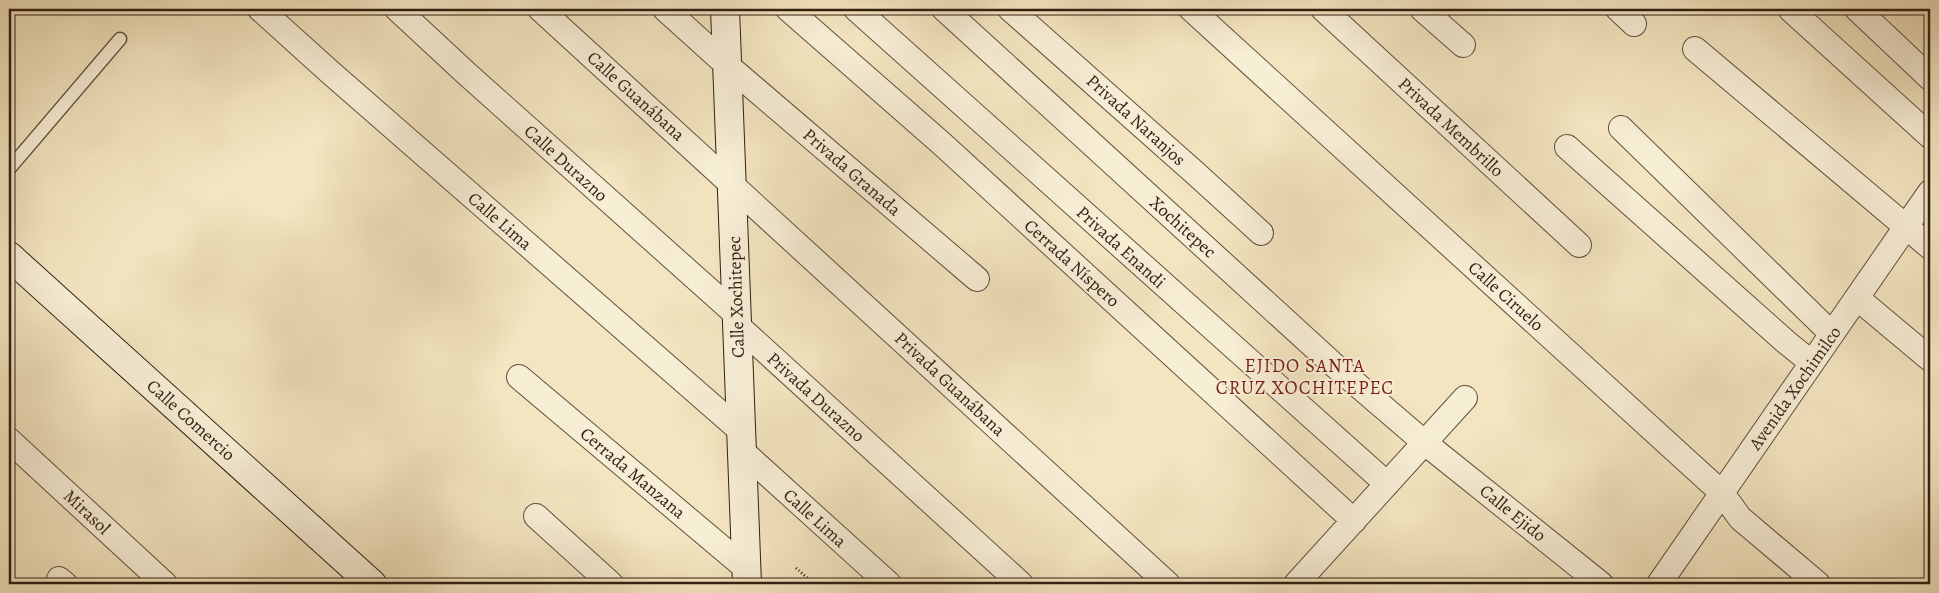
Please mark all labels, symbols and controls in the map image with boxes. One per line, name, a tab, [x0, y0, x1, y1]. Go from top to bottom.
street label: Calle Guanábana	[582, 46, 691, 147]
street label: Privada Naranjos	[1081, 69, 1191, 171]
street label: Privada Membrillo	[1393, 72, 1509, 182]
street label: Calle Durazno	[519, 119, 613, 207]
street label: Privada Granada	[798, 123, 907, 222]
street label: Calle Lima	[463, 186, 538, 256]
street label: Xochitepec	[1145, 191, 1221, 263]
street label: Privada Enandi	[1071, 200, 1171, 294]
street label: Cerrada Níspero	[1019, 214, 1125, 312]
street label: Calle Xochitepec	[722, 236, 750, 358]
street label: Calle Ciruelo	[1463, 256, 1549, 336]
street label: Avenida Xochimilco	[1743, 321, 1847, 455]
street label: Privada Guanábana	[889, 326, 1011, 442]
street label: Privada Durazno	[762, 347, 870, 447]
district label: EJIDO SANTA CRUZ XOCHITEPEC	[1216, 353, 1394, 401]
street label: Calle Comercio	[142, 374, 240, 466]
street label: Cerrada Manzana	[575, 422, 691, 525]
street label: Calle Ejido	[1475, 479, 1551, 547]
street label: Calle Lima	[778, 483, 852, 553]
street label: Mirasol	[58, 484, 116, 540]

